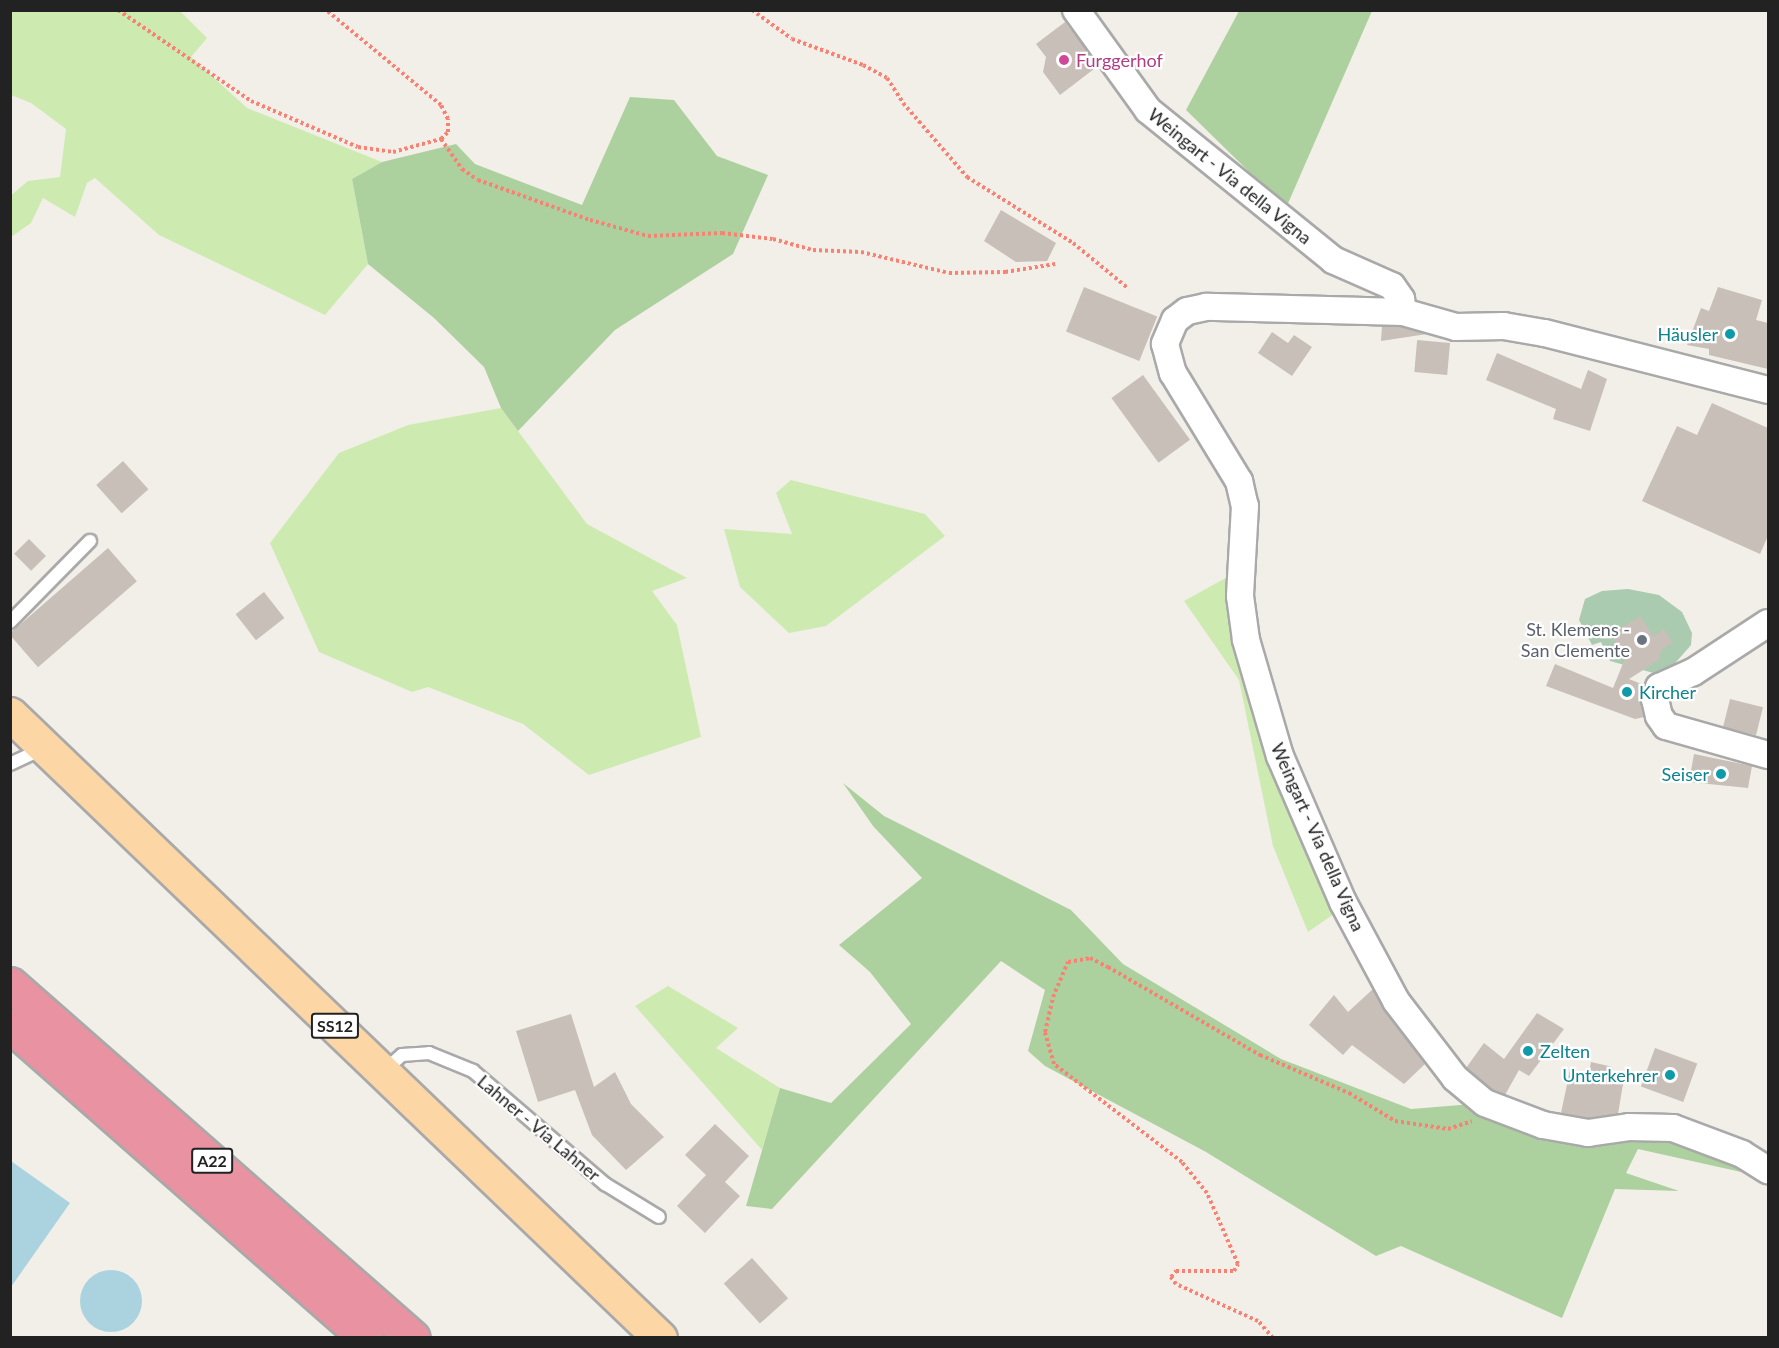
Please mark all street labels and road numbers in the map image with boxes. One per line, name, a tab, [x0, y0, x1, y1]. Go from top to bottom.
street label: Weingart - Via della Vigna	[1143, 103, 1317, 249]
street label: Weingart - Via della Vigna	[1266, 739, 1370, 935]
road number: SS12	[310, 1013, 360, 1039]
street label: Lahner - Via Lahner	[473, 1070, 605, 1186]
road number: A22	[191, 1148, 233, 1174]

